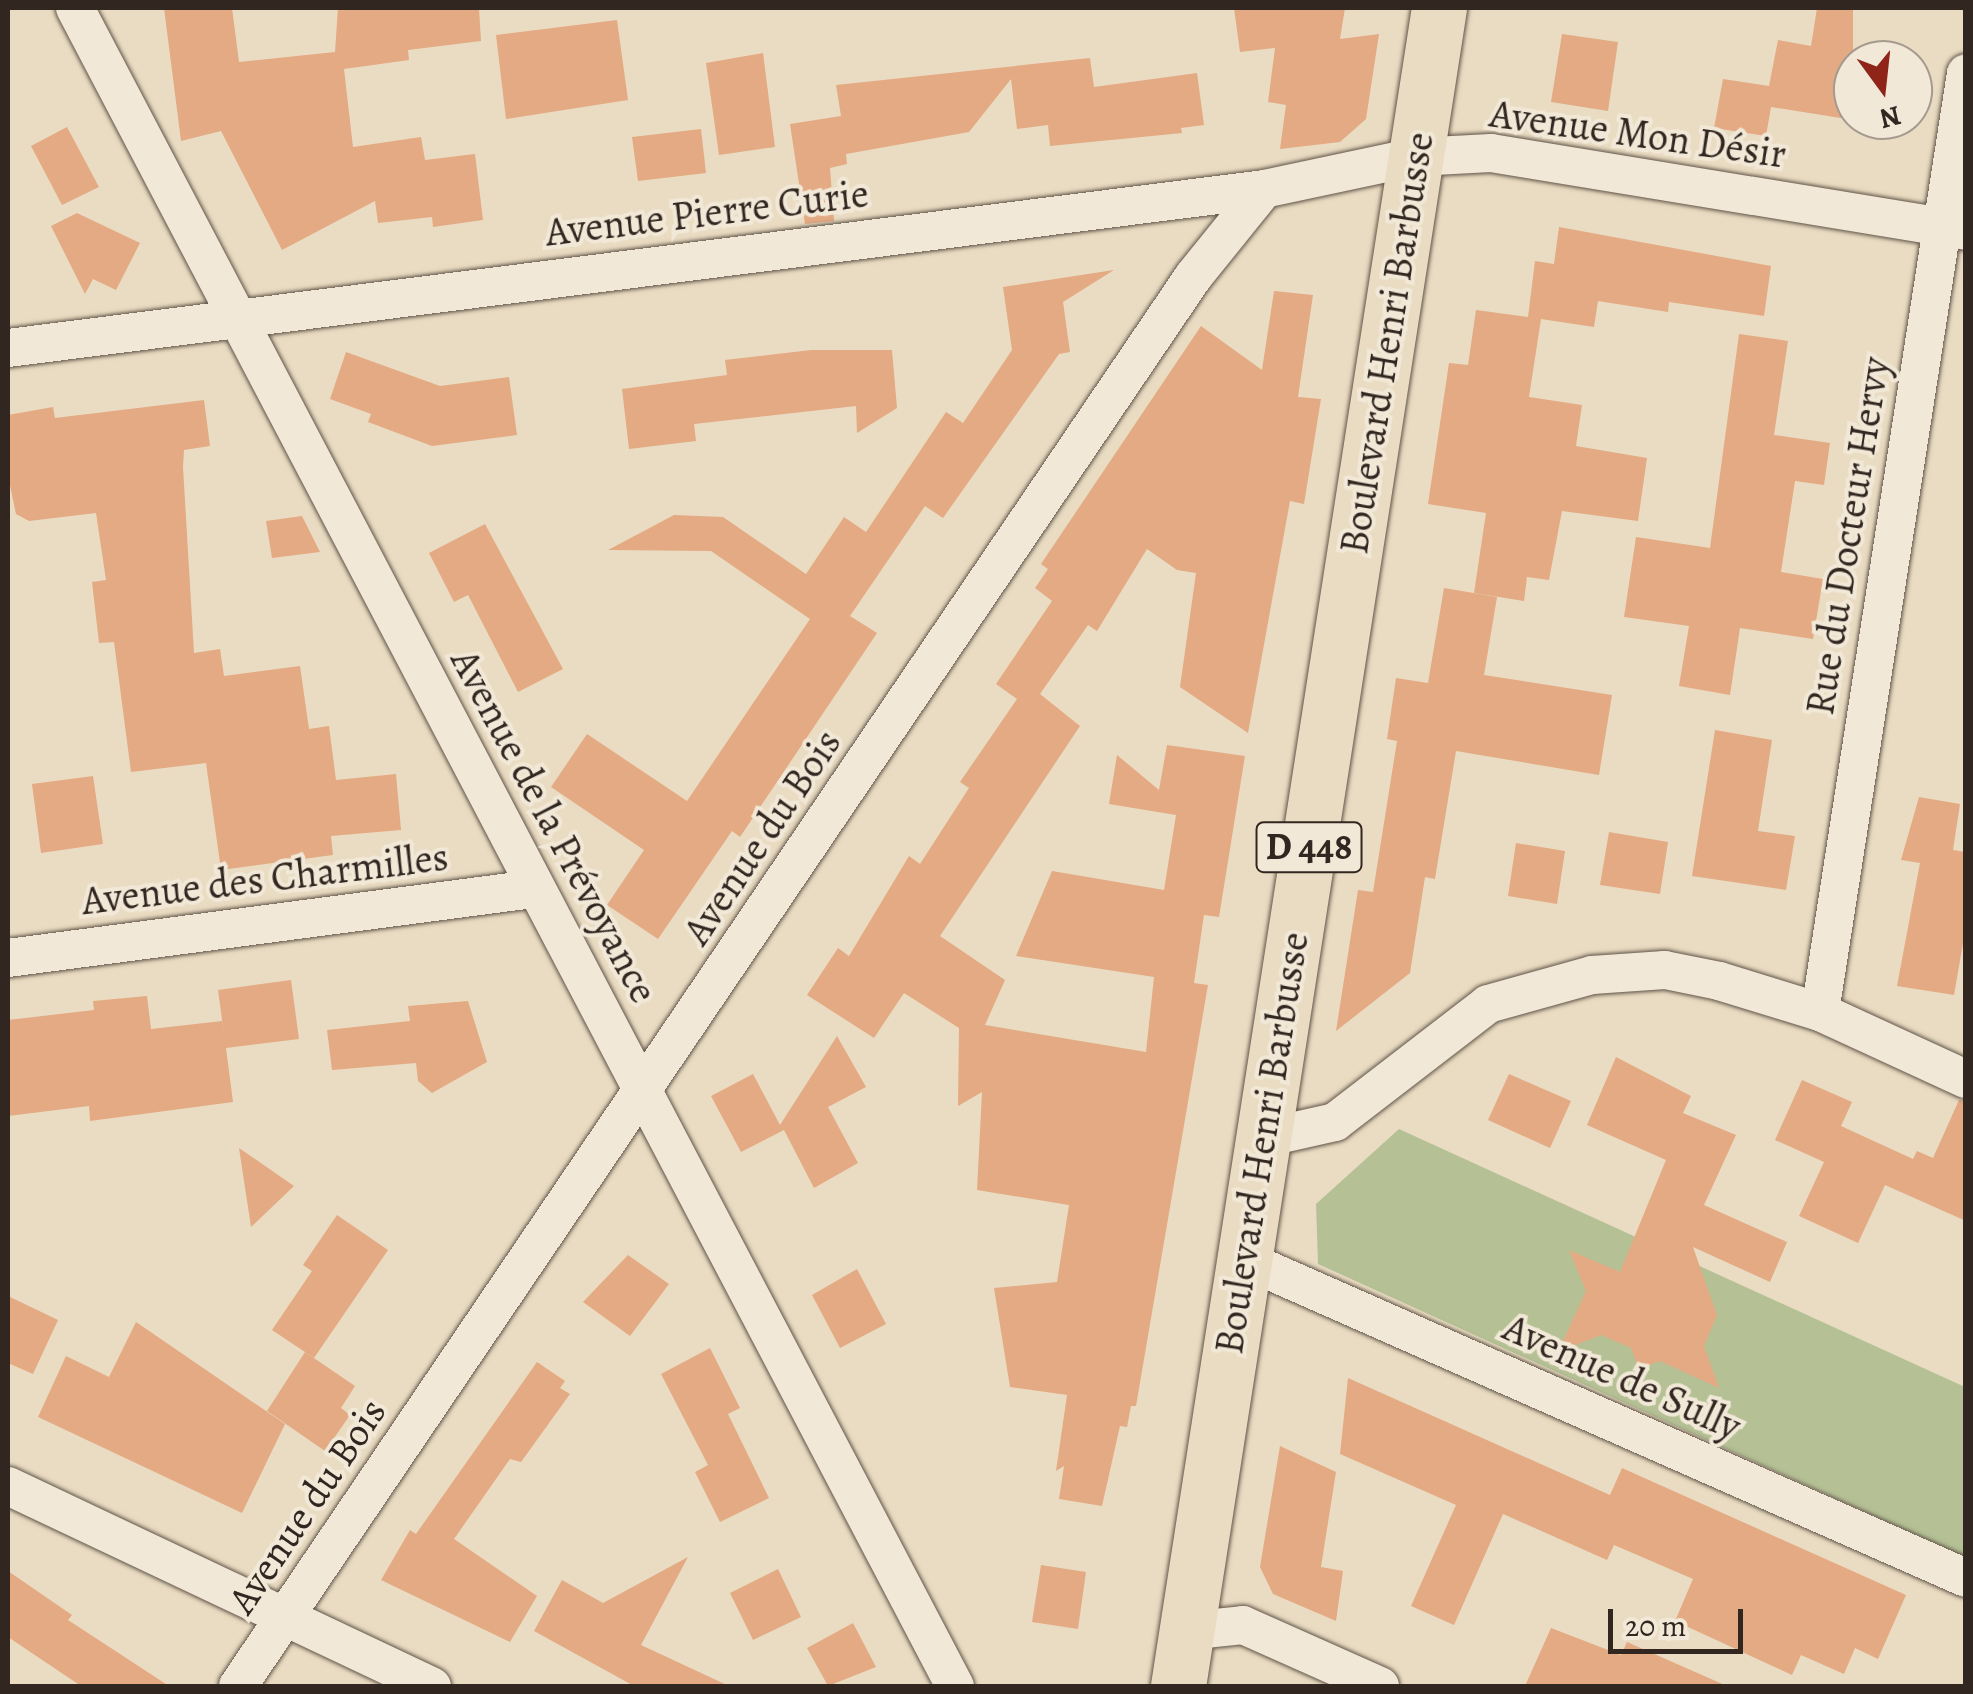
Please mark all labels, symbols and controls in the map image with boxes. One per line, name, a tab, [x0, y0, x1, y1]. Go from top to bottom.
north arrow	[1833, 40, 1933, 140]
street label: Avenue Mon Désir	[1487, 89, 1789, 179]
text: N	[1875, 96, 1905, 138]
street label: Boulevard Henri Barbusse	[1330, 129, 1444, 557]
street label: Avenue Pierre Curie	[543, 169, 871, 257]
street label: Rue du Docteur Hervy	[1796, 354, 1900, 718]
street label: Avenue de la Prévoyance	[440, 641, 668, 1011]
street label: Avenue du Bois	[673, 720, 851, 954]
road number: D 448	[1254, 814, 1364, 880]
street label: Avenue des Charmilles	[79, 833, 451, 925]
street label: Boulevard Henri Barbusse	[1205, 929, 1319, 1357]
street label: Avenue de Sully	[1496, 1303, 1748, 1451]
street label: Avenue du Bois	[218, 1389, 396, 1623]
scale bar	[1613, 1589, 1748, 1651]
text: 20 m	[1625, 1606, 1686, 1646]

